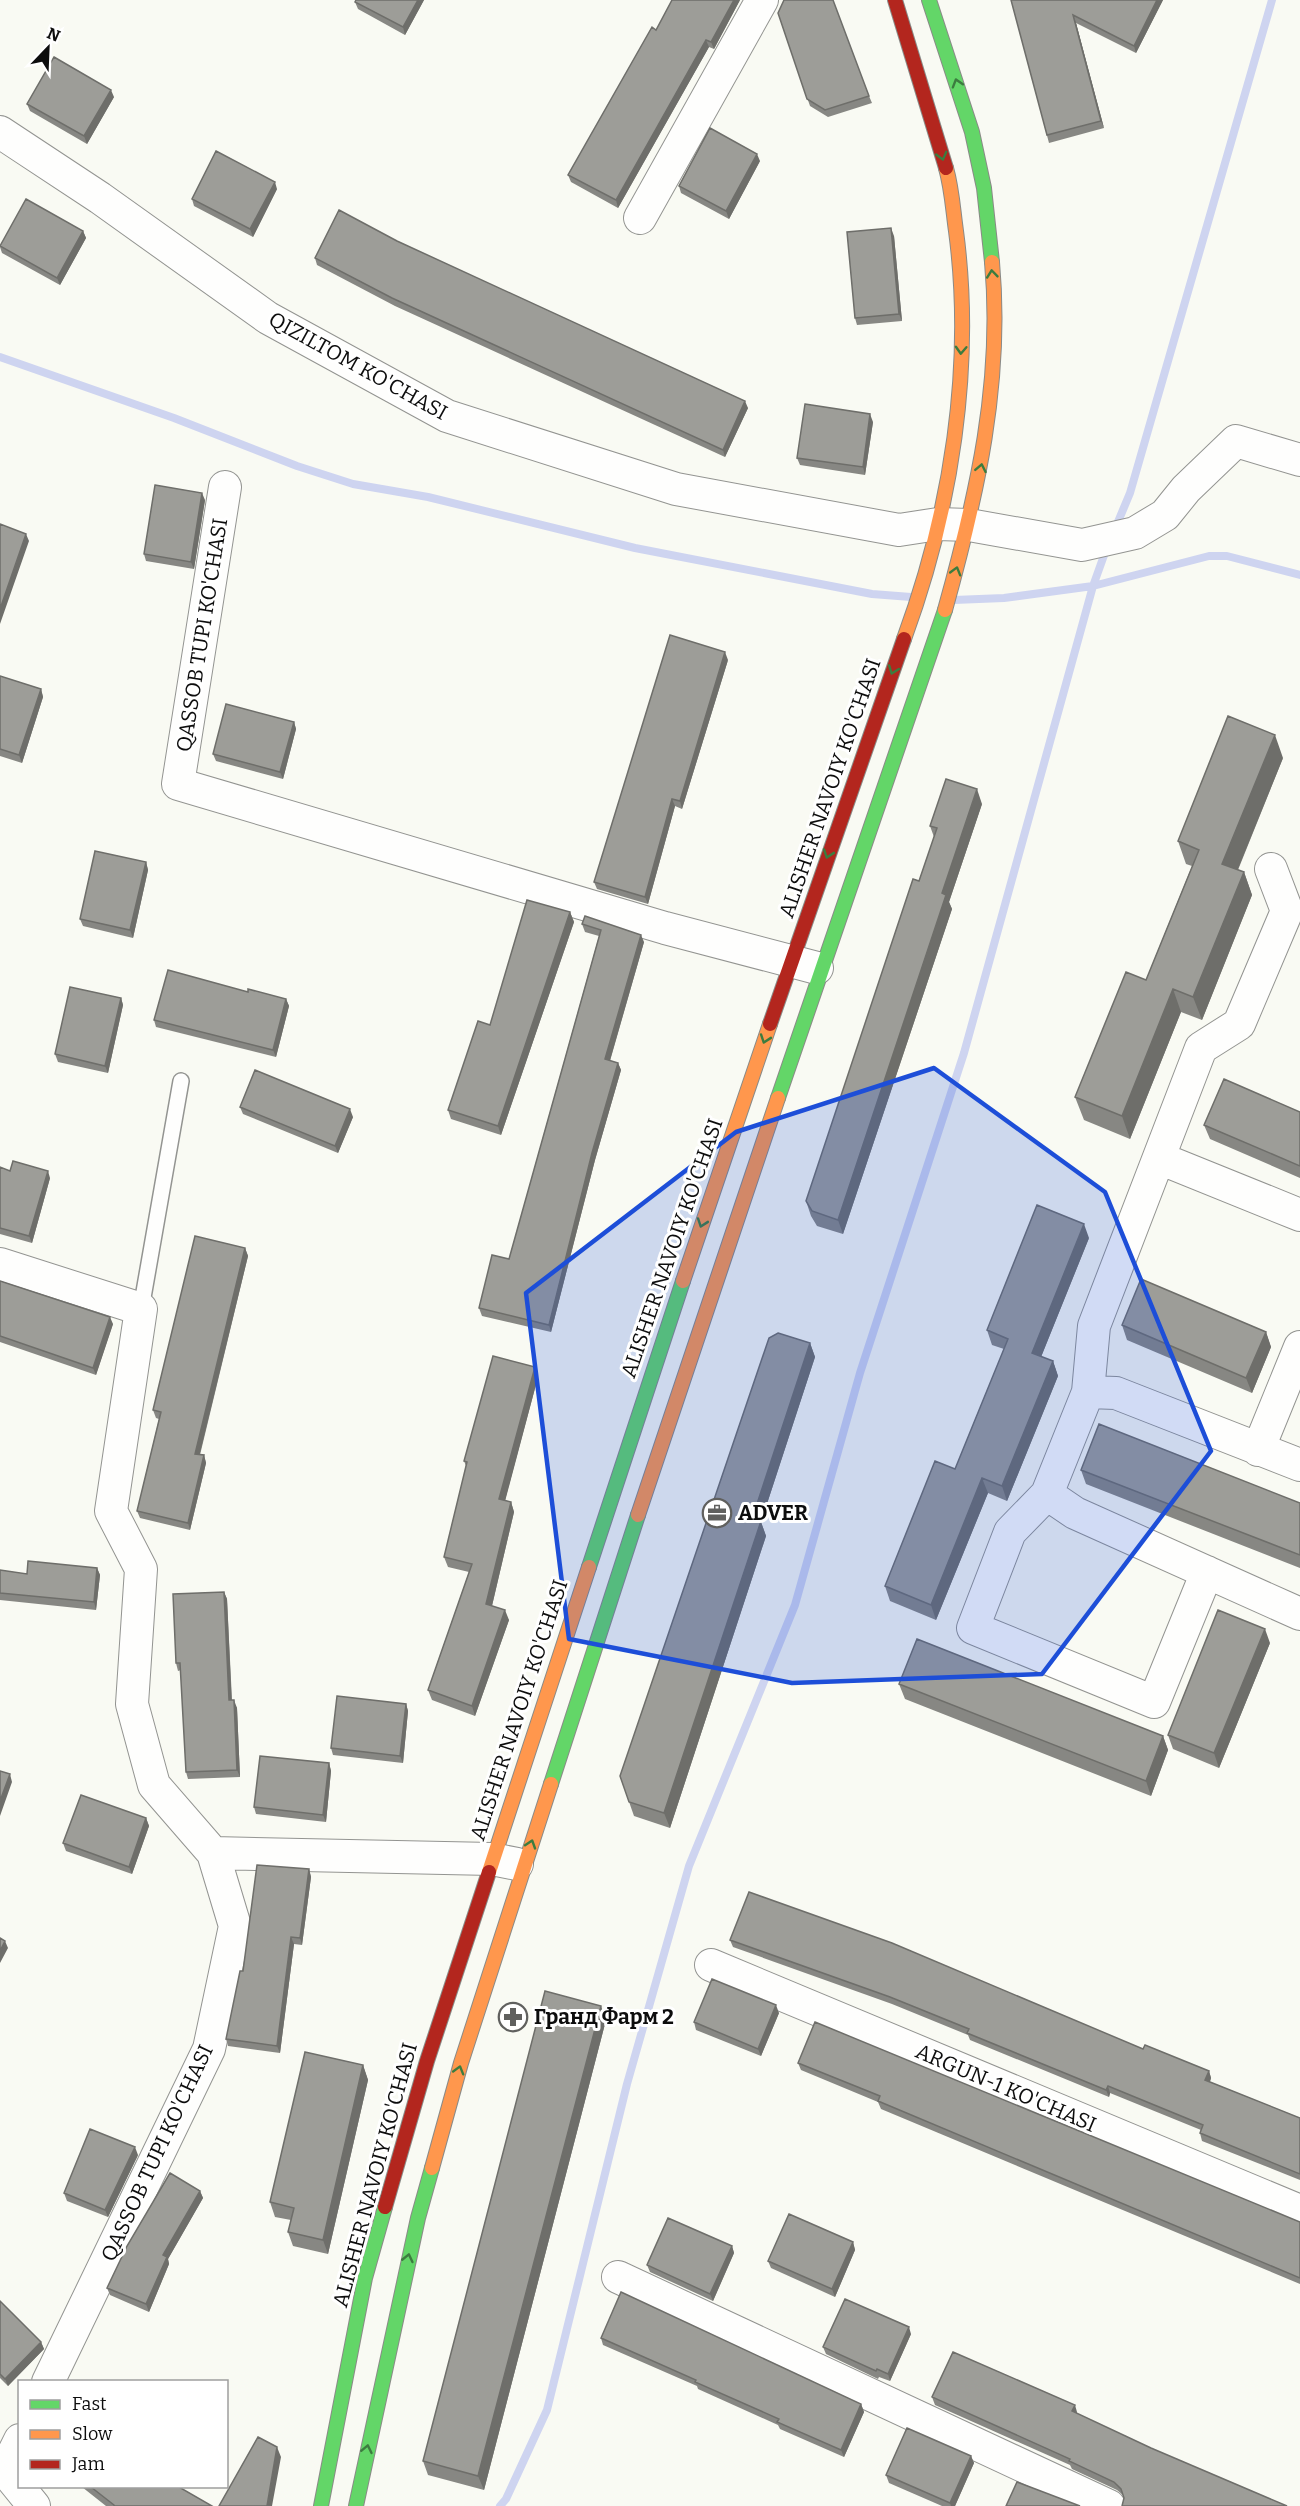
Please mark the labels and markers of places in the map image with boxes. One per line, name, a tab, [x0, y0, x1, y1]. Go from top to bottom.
office icon: ADVER	[701, 1497, 733, 1529]
place label: ADVER	[738, 1500, 808, 1526]
pharmacy icon: Гранд Фарм 2	[497, 2001, 529, 2033]
place label: Гранд Фарм 2	[534, 2004, 674, 2030]

